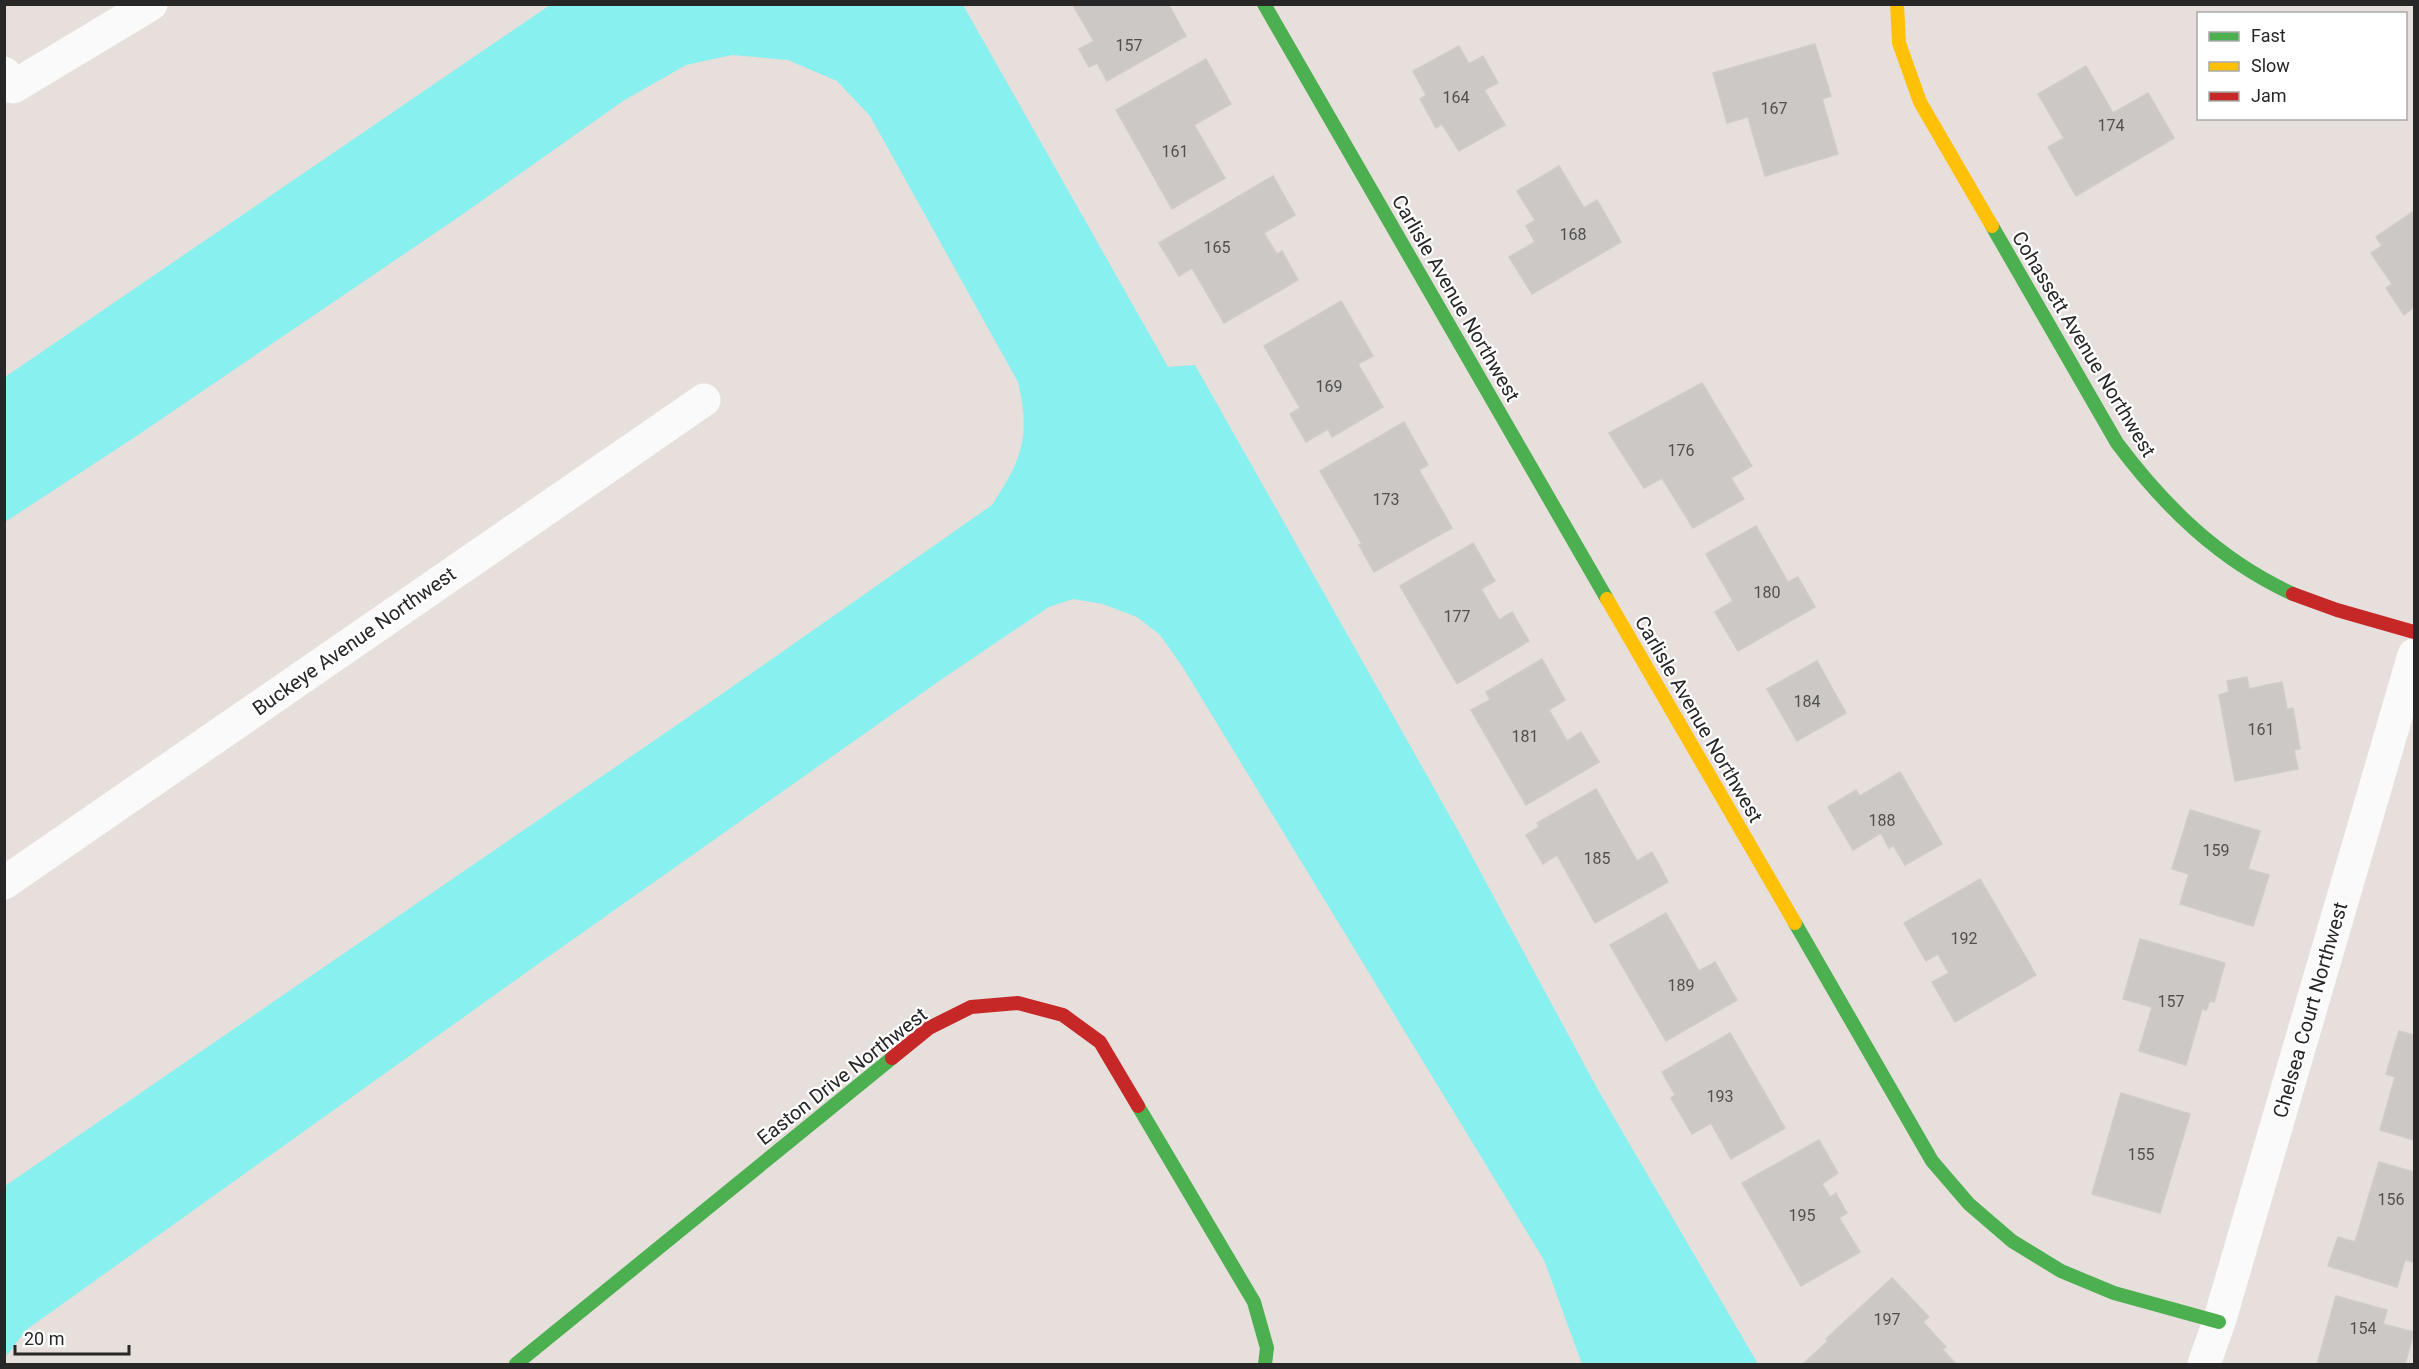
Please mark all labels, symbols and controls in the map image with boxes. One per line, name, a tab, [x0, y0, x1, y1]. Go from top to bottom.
legend	[2197, 12, 2407, 120]
text: Fast	[2251, 25, 2286, 46]
house number: 157	[1116, 36, 1142, 55]
text: Slow	[2251, 55, 2290, 76]
text: Jam	[2251, 85, 2287, 106]
house number: 164	[1443, 88, 1469, 107]
house number: 167	[1761, 99, 1787, 118]
house number: 174	[2098, 116, 2124, 135]
house number: 161	[1162, 142, 1188, 161]
street label: Carlisle Avenue Northwest	[1387, 190, 1525, 406]
house number: 168	[1560, 225, 1586, 244]
street label: Cohassett Avenue Northwest	[2007, 227, 2161, 461]
house number: 165	[1204, 238, 1230, 257]
house number: 169	[1316, 377, 1342, 396]
house number: 176	[1668, 441, 1694, 460]
house number: 173	[1373, 490, 1399, 509]
street label: Buckeye Avenue Northwest	[248, 562, 460, 720]
house number: 180	[1754, 583, 1780, 602]
house number: 177	[1444, 607, 1470, 626]
street label: Carlisle Avenue Northwest	[1630, 611, 1768, 827]
house number: 184	[1794, 692, 1820, 711]
house number: 161	[2248, 720, 2274, 739]
house number: 181	[1512, 727, 1538, 746]
house number: 188	[1869, 811, 1895, 830]
house number: 159	[2203, 841, 2229, 860]
house number: 185	[1584, 849, 1610, 868]
street label: Chelsea Court Northwest	[2268, 899, 2352, 1121]
house number: 192	[1951, 929, 1977, 948]
house number: 189	[1668, 976, 1694, 995]
house number: 157	[2158, 992, 2184, 1011]
street label: Easton Drive Northwest	[752, 1002, 932, 1150]
house number: 193	[1707, 1087, 1733, 1106]
house number: 155	[2128, 1145, 2154, 1164]
house number: 156	[2378, 1190, 2404, 1209]
house number: 195	[1789, 1206, 1815, 1225]
house number: 197	[1874, 1310, 1900, 1329]
scale bar	[15, 1318, 129, 1356]
house number: 154	[2350, 1319, 2376, 1338]
text: 20 m	[24, 1328, 64, 1349]

